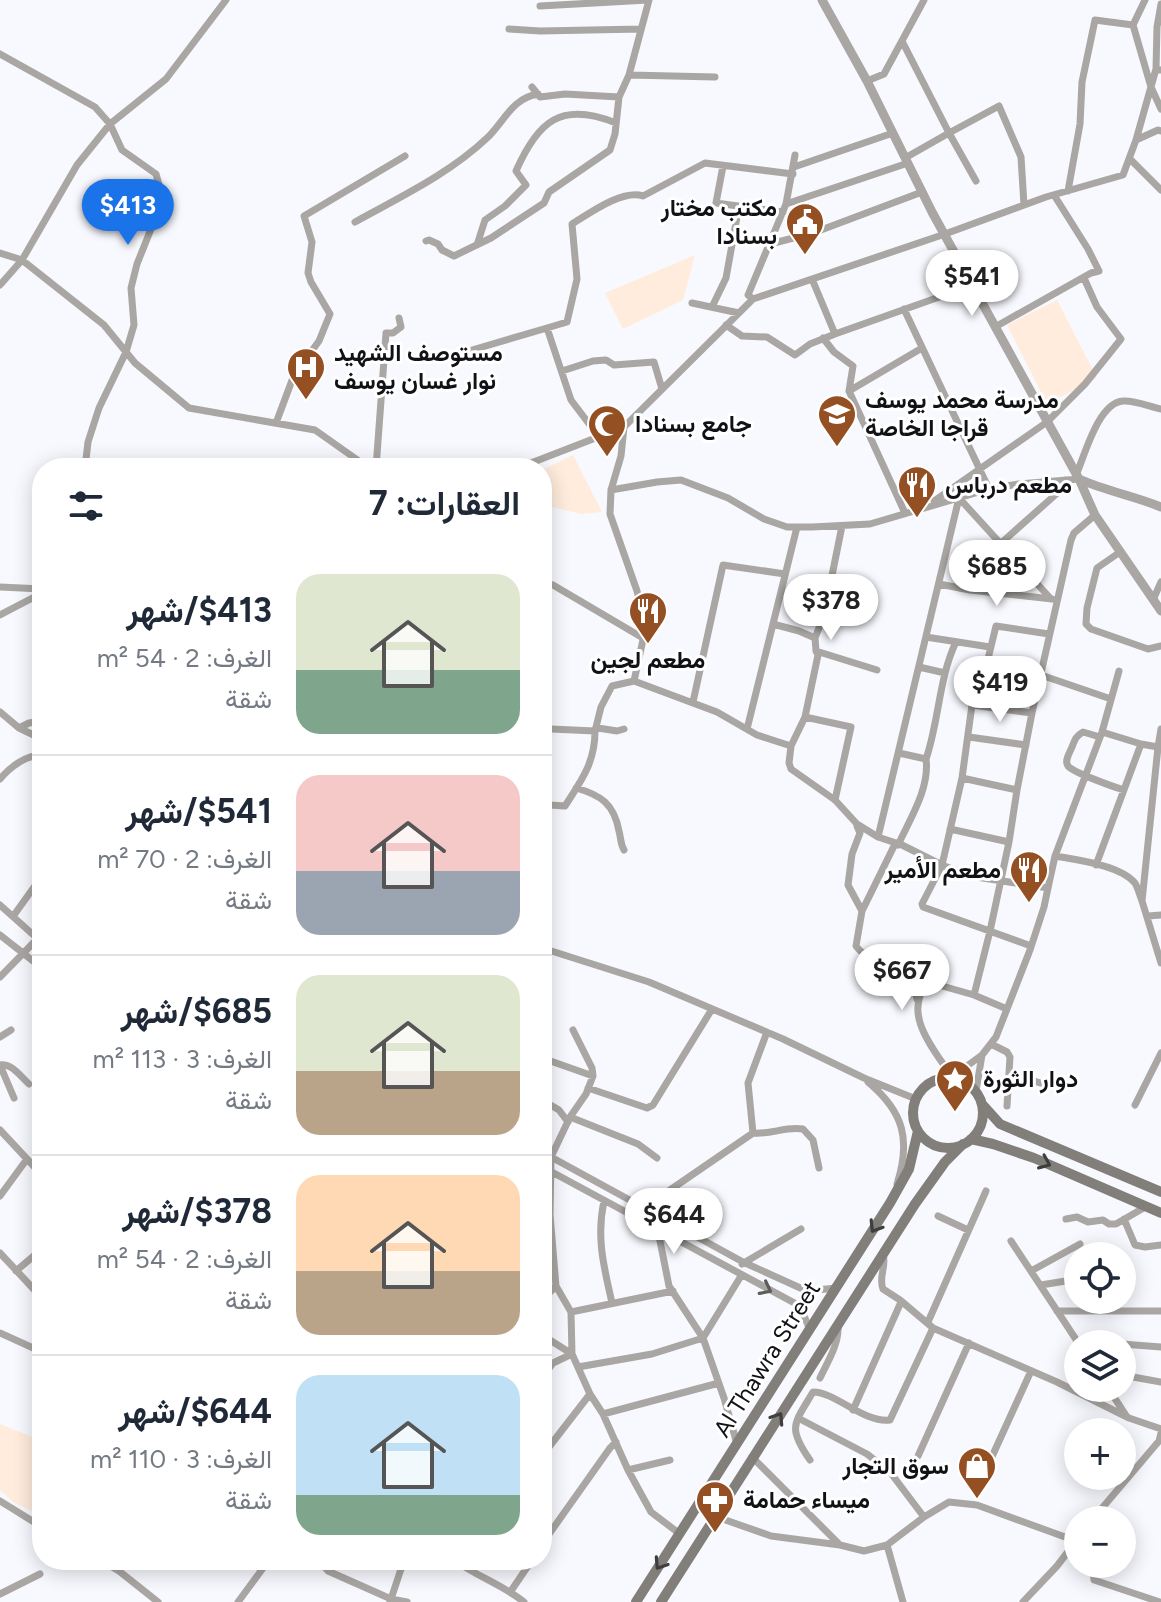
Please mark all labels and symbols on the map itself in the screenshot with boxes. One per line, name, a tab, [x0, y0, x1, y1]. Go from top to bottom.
pin: $413	[81, 179, 175, 247]
place label: مكتب مختار بسنادا	[660, 193, 777, 250]
public building icon: مكتب مختار بسنادا	[784, 201, 826, 256]
pin: $541	[925, 250, 1019, 318]
place label: مستوصف الشهيد نوار غسان يوسف	[334, 338, 503, 396]
hospital icon: مستوصف الشهيد نوار غسان يوسف	[285, 346, 327, 401]
place label: مدرسة محمد يوسف قراجا الخاصة	[865, 385, 1059, 443]
school or university icon: مدرسة محمد يوسف قراجا الخاصة	[816, 393, 858, 448]
mosque icon: جامع بسنادا	[586, 403, 628, 458]
place label: جامع بسنادا	[635, 409, 752, 441]
restaurant icon: مطعم درباس	[896, 464, 938, 519]
place label: مطعم درباس	[945, 470, 1072, 501]
pin: $685	[950, 540, 1044, 608]
pin: $378	[784, 574, 878, 642]
restaurant icon: مطعم لجين	[627, 590, 669, 645]
place label: مطعم لجين	[591, 645, 705, 676]
pin: $419	[953, 656, 1047, 724]
restaurant icon: مطعم الأمير	[1008, 849, 1050, 904]
place label: مطعم الأمير	[883, 855, 1001, 886]
pin: $667	[855, 944, 949, 1012]
place icon: دوار الثورة	[934, 1058, 976, 1113]
place label: دوار الثورة	[983, 1064, 1078, 1094]
one-way arrow	[1037, 1153, 1051, 1170]
pin: $644	[627, 1188, 721, 1256]
one-way arrow	[869, 1218, 884, 1233]
street label: Al Thawra Street	[707, 1275, 826, 1442]
one-way arrow	[758, 1279, 772, 1294]
one-way arrow	[768, 1412, 783, 1426]
shop icon: سوق التجار	[956, 1445, 998, 1500]
place label: سوق التجار	[842, 1451, 949, 1481]
pharmacy icon: ميساء حمامة	[694, 1479, 736, 1534]
place label: ميساء حمامة	[743, 1485, 870, 1514]
one-way arrow	[655, 1556, 670, 1570]

